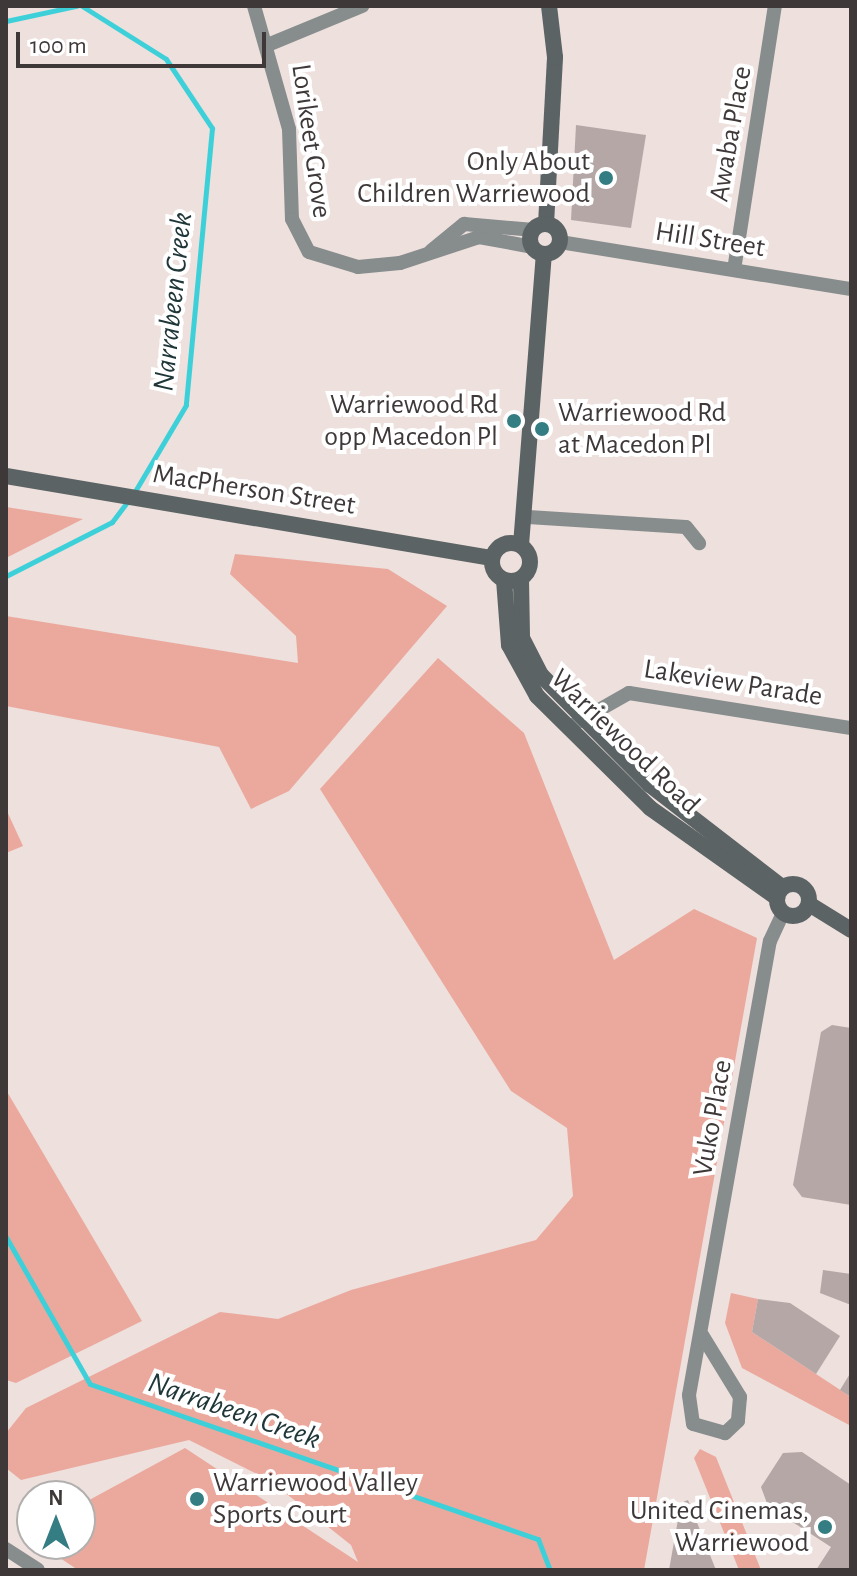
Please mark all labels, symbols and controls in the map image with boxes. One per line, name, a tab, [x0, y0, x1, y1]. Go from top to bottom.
scale bar	[20, 16, 270, 66]
text: 100 m	[30, 34, 87, 58]
street label: Lorikeet Grove	[284, 62, 338, 220]
street label: Awaba Place	[703, 64, 759, 204]
place label: Only About Children Warriewood	[357, 145, 590, 211]
marker: Only About Children Warriewood	[597, 169, 615, 187]
water label: Narrabeen Creek	[146, 211, 200, 393]
street label: Hill Street	[653, 215, 767, 265]
place label: Warriewood Rd opp Macedon Pl	[324, 388, 498, 454]
place label: Warriewood Rd at Macedon Pl	[558, 396, 726, 462]
marker: Warriewood Rd opp Macedon Pl	[505, 412, 523, 430]
marker: Warriewood Rd at Macedon Pl	[533, 420, 551, 438]
street label: MacPherson Street	[150, 457, 358, 523]
street label: Lakeview Parade	[641, 652, 825, 714]
street label: Warriewood Road	[543, 662, 707, 822]
street label: Vuko Place	[686, 1057, 740, 1179]
water label: Narrabeen Creek	[143, 1365, 325, 1457]
place label: Warriewood Valley Sports Court	[213, 1466, 418, 1532]
north arrow	[16, 1480, 96, 1560]
text: N	[48, 1487, 64, 1509]
marker: Warriewood Valley Sports Court	[188, 1490, 206, 1508]
place label: United Cinemas, Warriewood	[630, 1494, 809, 1560]
marker: United Cinemas, Warriewood	[816, 1518, 834, 1536]

